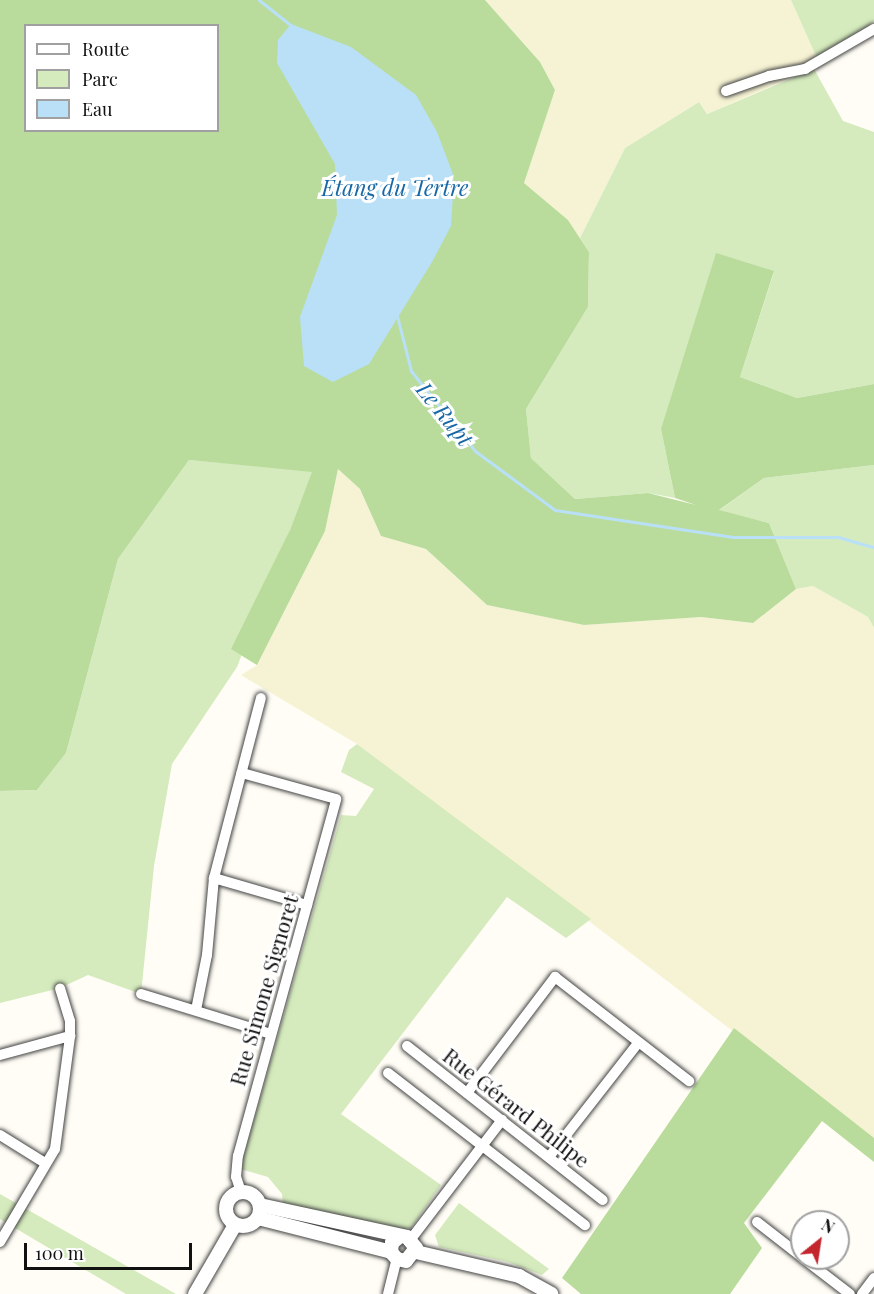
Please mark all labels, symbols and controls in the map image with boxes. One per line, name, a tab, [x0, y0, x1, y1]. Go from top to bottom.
legend	[24, 24, 219, 132]
text: Route	[82, 37, 129, 61]
text: Parc	[82, 67, 118, 91]
text: Eau	[82, 97, 112, 121]
water label: Étang du Tertre	[322, 175, 468, 201]
water label: Le Rupt	[411, 377, 479, 451]
street label: Rue Simone Signoret	[224, 892, 302, 1088]
street label: Rue Gérard Philipe	[439, 1042, 595, 1172]
north arrow	[790, 1210, 850, 1270]
text: N	[818, 1214, 839, 1238]
scale bar	[27, 1231, 195, 1269]
text: 100 m	[35, 1241, 84, 1265]

